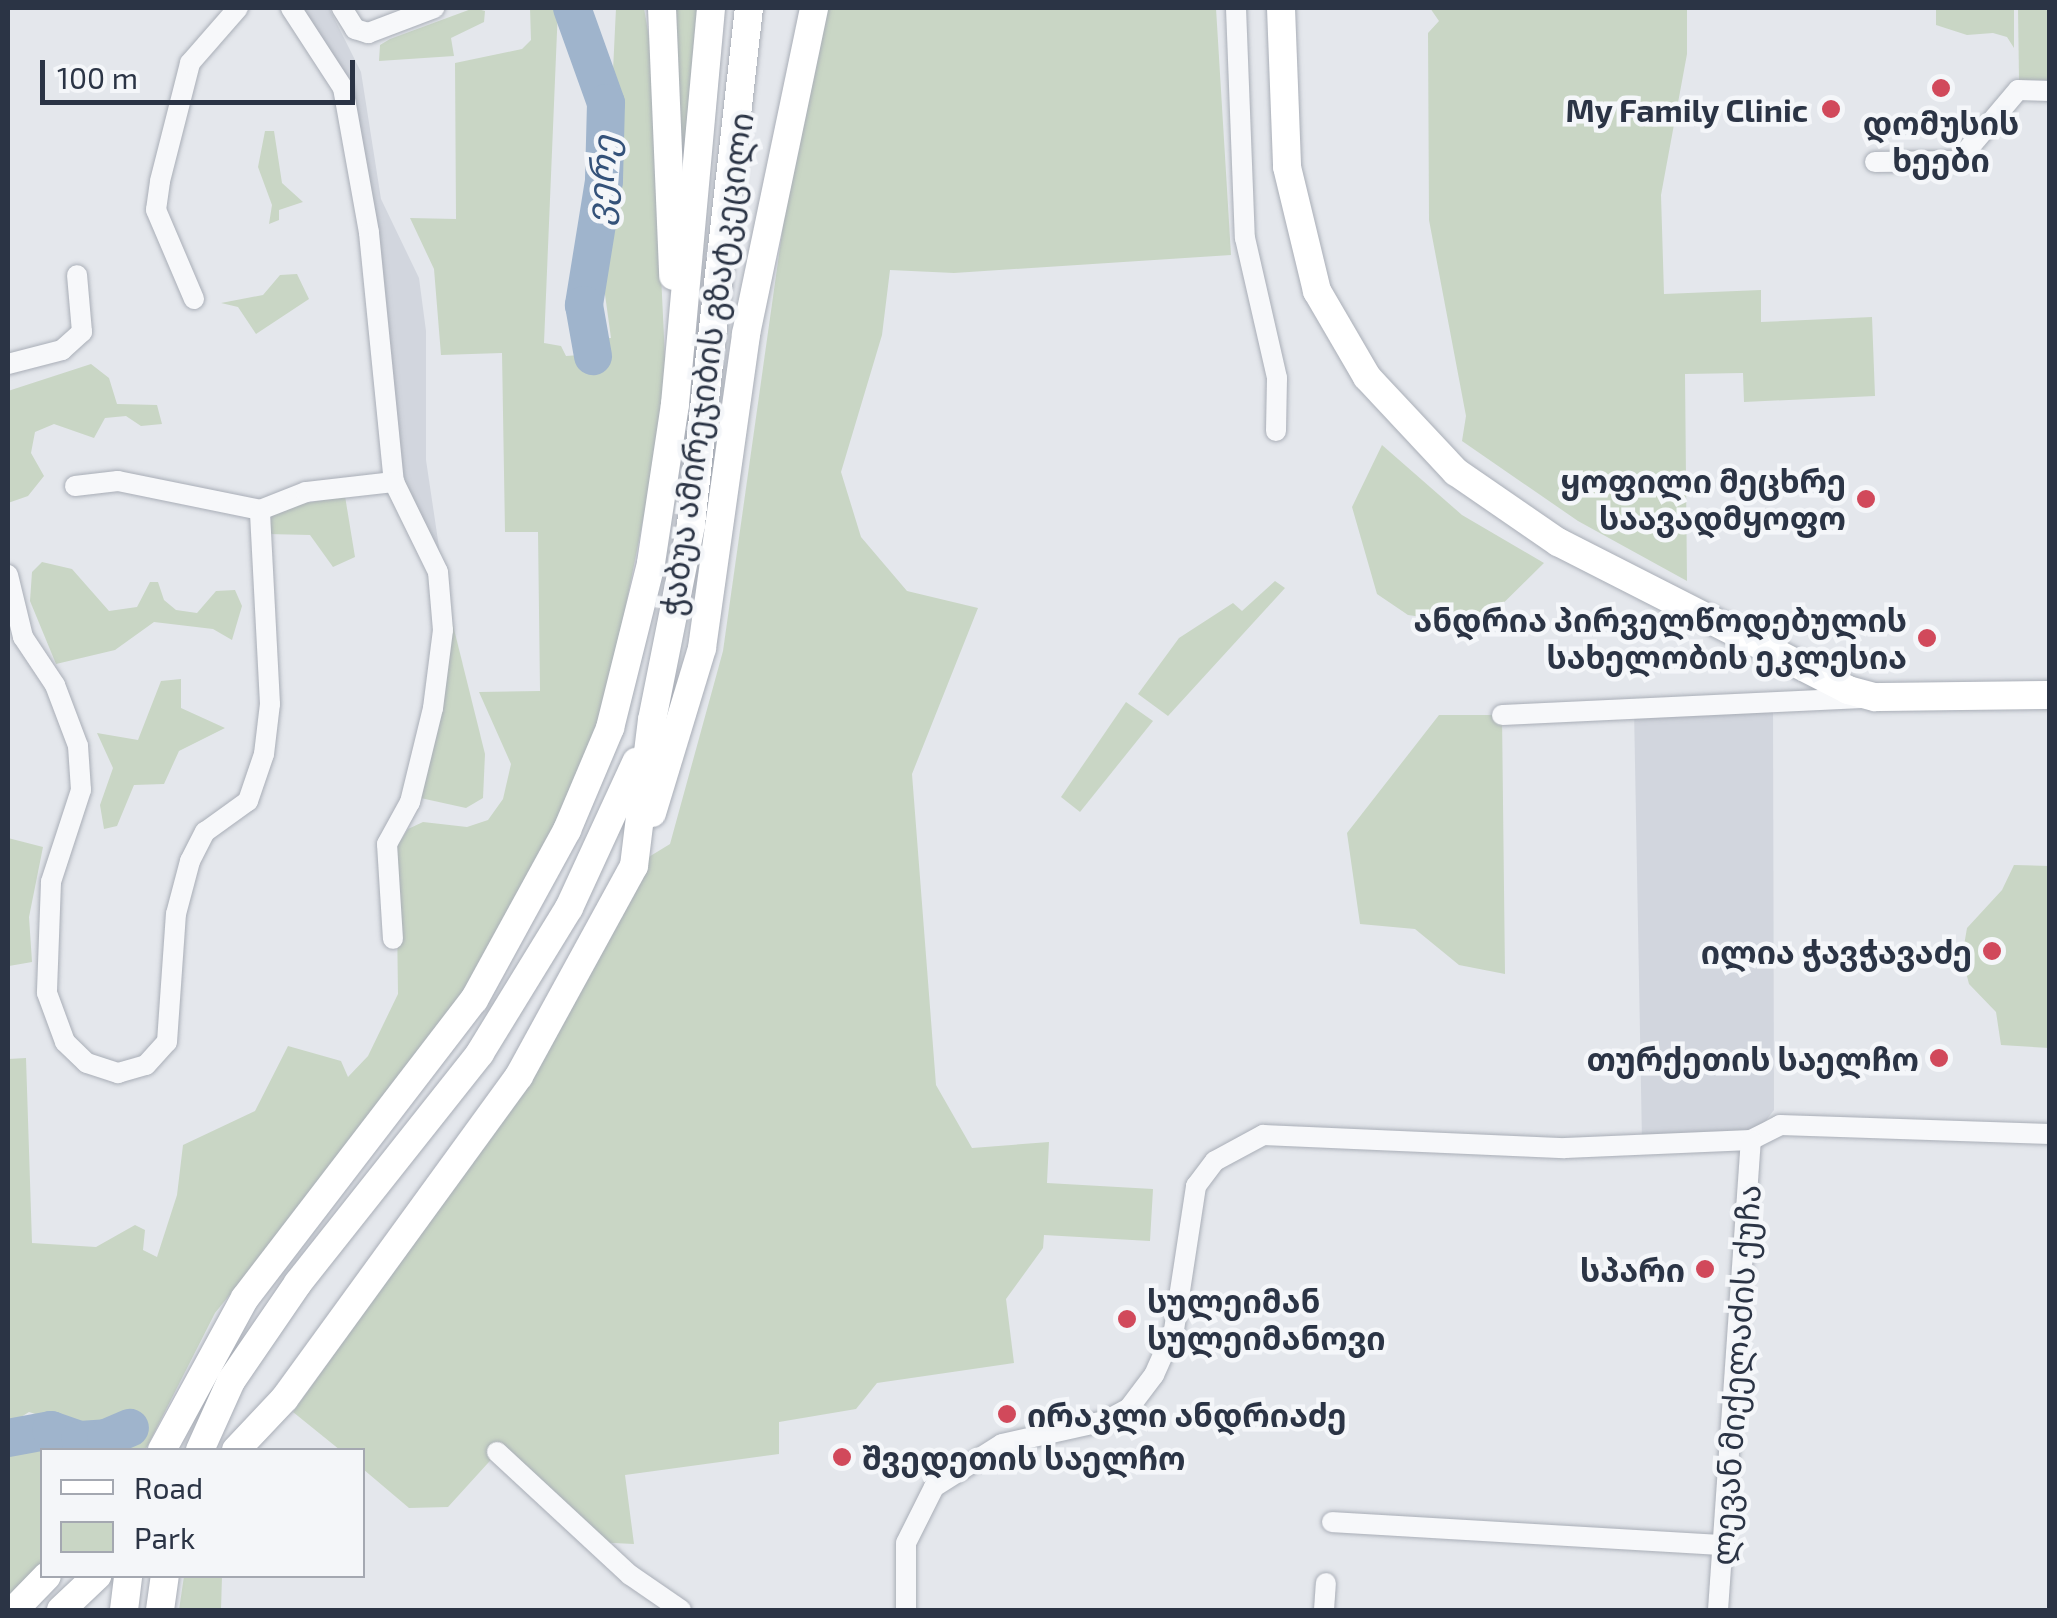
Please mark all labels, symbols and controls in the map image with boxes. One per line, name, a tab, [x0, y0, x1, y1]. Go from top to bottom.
scale bar	[45, 40, 360, 102]
text: 100 m	[57, 59, 138, 95]
marker: დომუსის ხეები	[1930, 77, 1952, 99]
place label: My Family Clinic	[1564, 90, 1808, 128]
marker: My Family Clinic	[1818, 96, 1844, 122]
place label: დომუსის ხეები	[1863, 104, 2019, 179]
street label: ჭაბუა ამირეჯიბის გზატკეცილი	[652, 110, 760, 618]
water label: ვერე	[575, 134, 625, 226]
place label: ყოფილი მეცხრე საავადმყოფო	[1561, 462, 1846, 537]
marker: ყოფილი მეცხრე საავადმყოფო	[1855, 488, 1877, 510]
place label: ანდრია პირველწოდებულის სახელობის ეკლესია	[1413, 601, 1907, 676]
marker: ანდრია პირველწოდებულის სახელობის ეკლესია	[1916, 627, 1938, 649]
place label: ილია ჭავჭავაძე	[1701, 932, 1972, 970]
marker: ილია ჭავჭავაძე	[1981, 940, 2003, 962]
place label: თურქეთის საელჩო	[1586, 1039, 1919, 1077]
marker: თურქეთის საელჩო	[1928, 1047, 1950, 1069]
street label: ლევან მიქელაძის ქუჩა	[1703, 1183, 1767, 1567]
place label: სპარი	[1580, 1250, 1685, 1288]
marker: სპარი	[1694, 1258, 1716, 1280]
place label: სულეიმან სულეიმანოვი	[1147, 1282, 1386, 1357]
marker: სულეიმან სულეიმანოვი	[1116, 1308, 1138, 1330]
place label: ირაკლი ანდრიაძე	[1027, 1395, 1346, 1433]
marker: ირაკლი ანდრიაძე	[996, 1403, 1018, 1425]
place label: შვედეთის საელჩო	[862, 1438, 1186, 1476]
marker: შვედეთის საელჩო	[831, 1446, 853, 1468]
legend	[40, 1448, 365, 1578]
text: Road	[134, 1469, 203, 1505]
text: Park	[134, 1519, 195, 1555]

